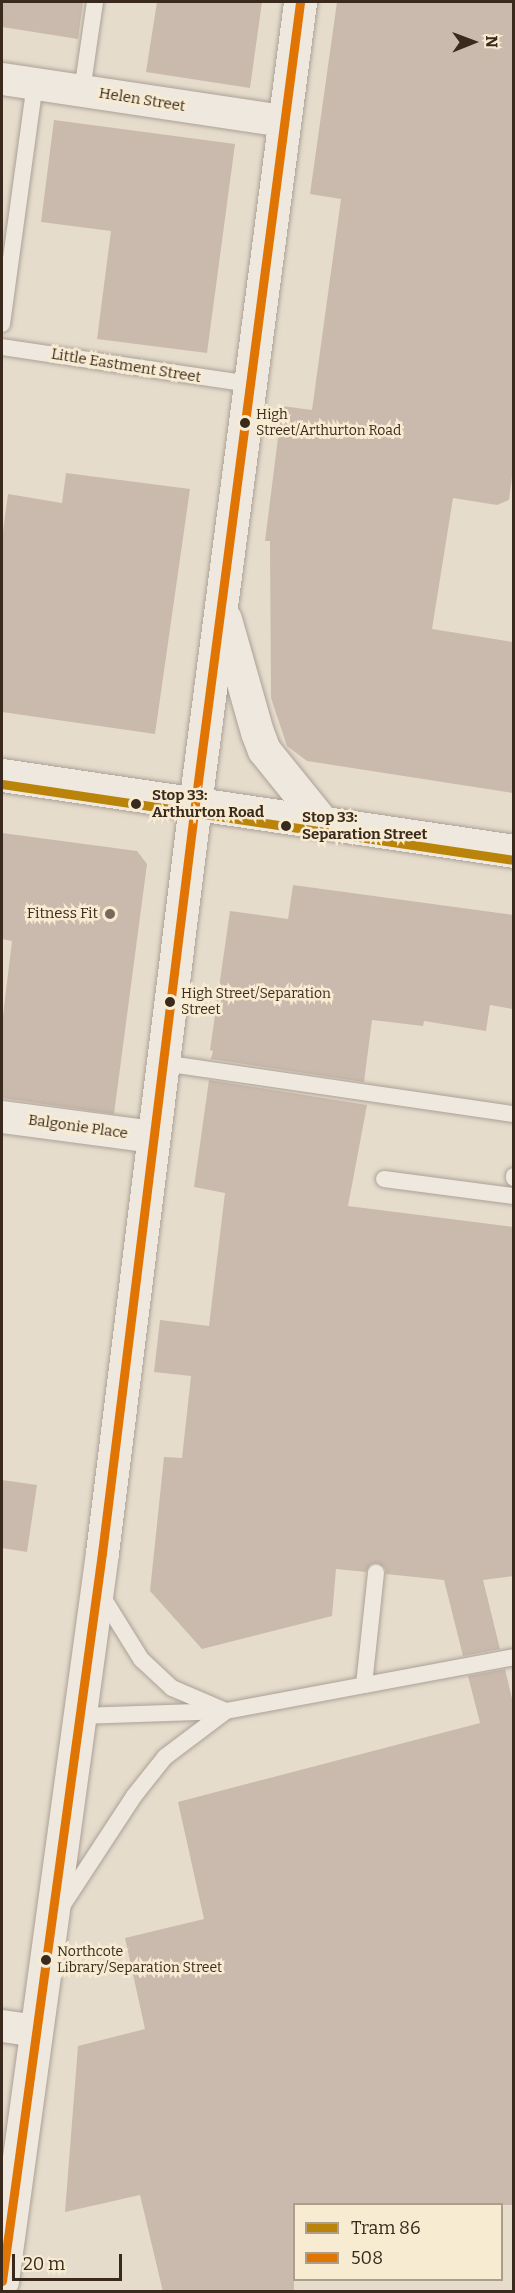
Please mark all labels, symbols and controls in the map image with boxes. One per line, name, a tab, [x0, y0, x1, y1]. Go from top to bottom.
north arrow	[443, 12, 503, 72]
text: N	[482, 35, 501, 48]
street label: Helen Street	[97, 84, 187, 116]
street label: Little Eastment Street	[50, 345, 202, 387]
place label: High Street/Arthurton Road	[256, 407, 401, 440]
marker: High Street/Arthurton Road	[239, 417, 251, 429]
place label: Stop 33: Arthurton Road	[152, 786, 264, 821]
marker: Stop 33: Arthurton Road	[125, 793, 147, 815]
place label: Stop 33: Separation Street	[302, 808, 427, 843]
marker: Stop 33: Separation Street	[275, 815, 297, 837]
place label: Fitness Fit	[27, 905, 98, 923]
marker: Fitness Fit	[103, 907, 117, 921]
place label: High Street/Separation Street	[181, 986, 331, 1018]
marker: High Street/Separation Street	[164, 996, 176, 1008]
street label: Balgonie Place	[27, 1111, 129, 1143]
place label: Northcote Library/Separation Street	[57, 1944, 222, 1976]
marker: Northcote Library/Separation Street	[40, 1954, 52, 1966]
legend	[293, 2203, 503, 2281]
text: Tram 86	[351, 2217, 421, 2239]
scale bar	[15, 2242, 124, 2280]
text: 508	[351, 2247, 383, 2269]
text: 20 m	[23, 2253, 65, 2275]

